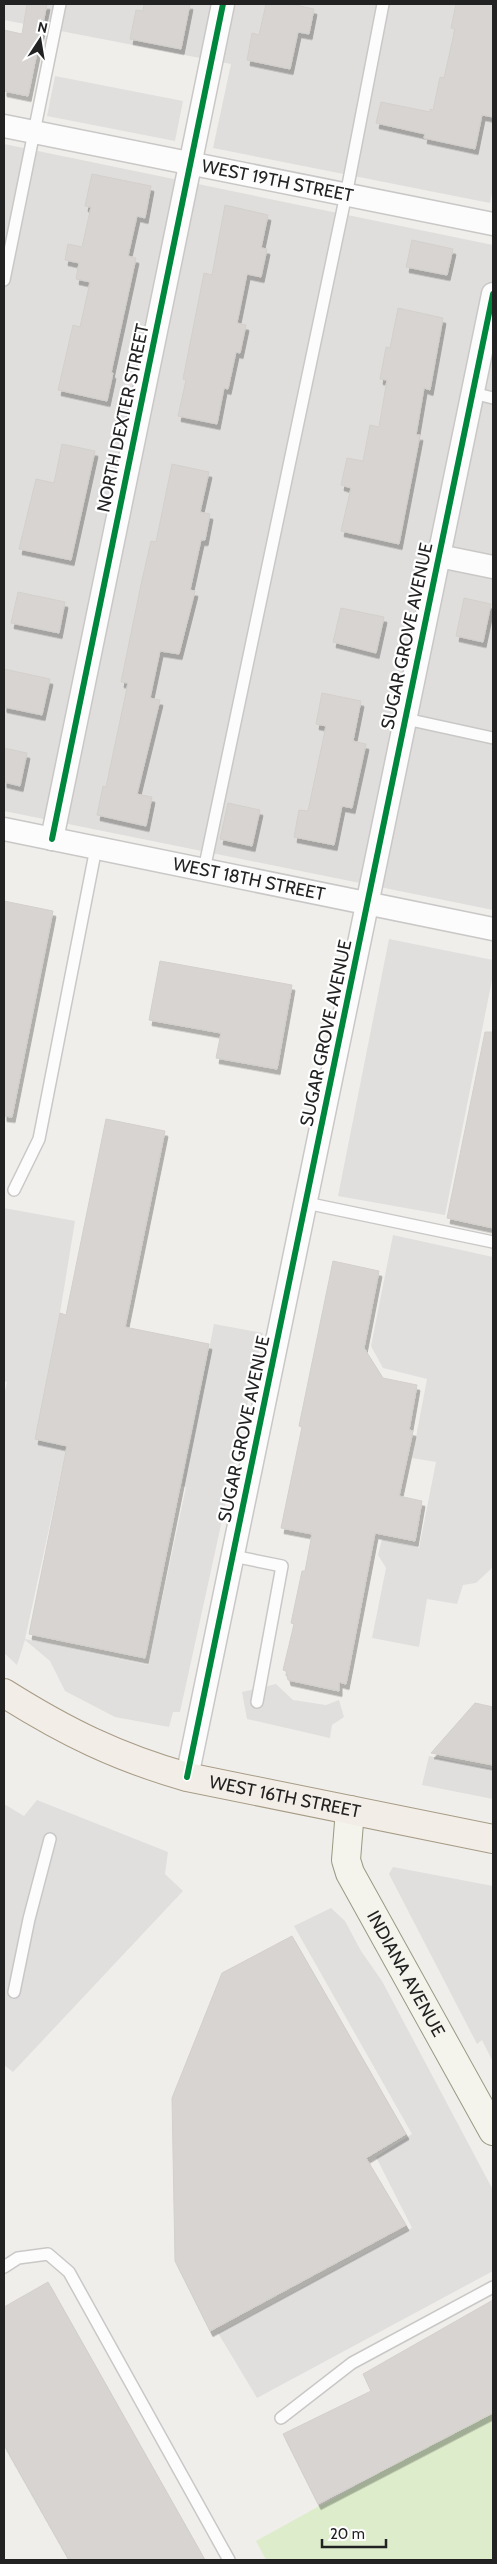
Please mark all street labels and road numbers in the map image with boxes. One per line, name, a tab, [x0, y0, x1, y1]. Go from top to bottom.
street label: WEST 19TH STREET	[200, 155, 356, 207]
street label: NORTH DEXTER STREET	[92, 321, 154, 514]
street label: SUGAR GROVE AVENUE	[376, 541, 438, 731]
street label: WEST 18TH STREET	[171, 853, 327, 905]
street label: SUGAR GROVE AVENUE	[295, 938, 357, 1128]
street label: SUGAR GROVE AVENUE	[213, 1334, 275, 1524]
street label: WEST 16TH STREET	[207, 1771, 363, 1823]
street label: INDIANA AVENUE	[362, 1907, 450, 2041]

